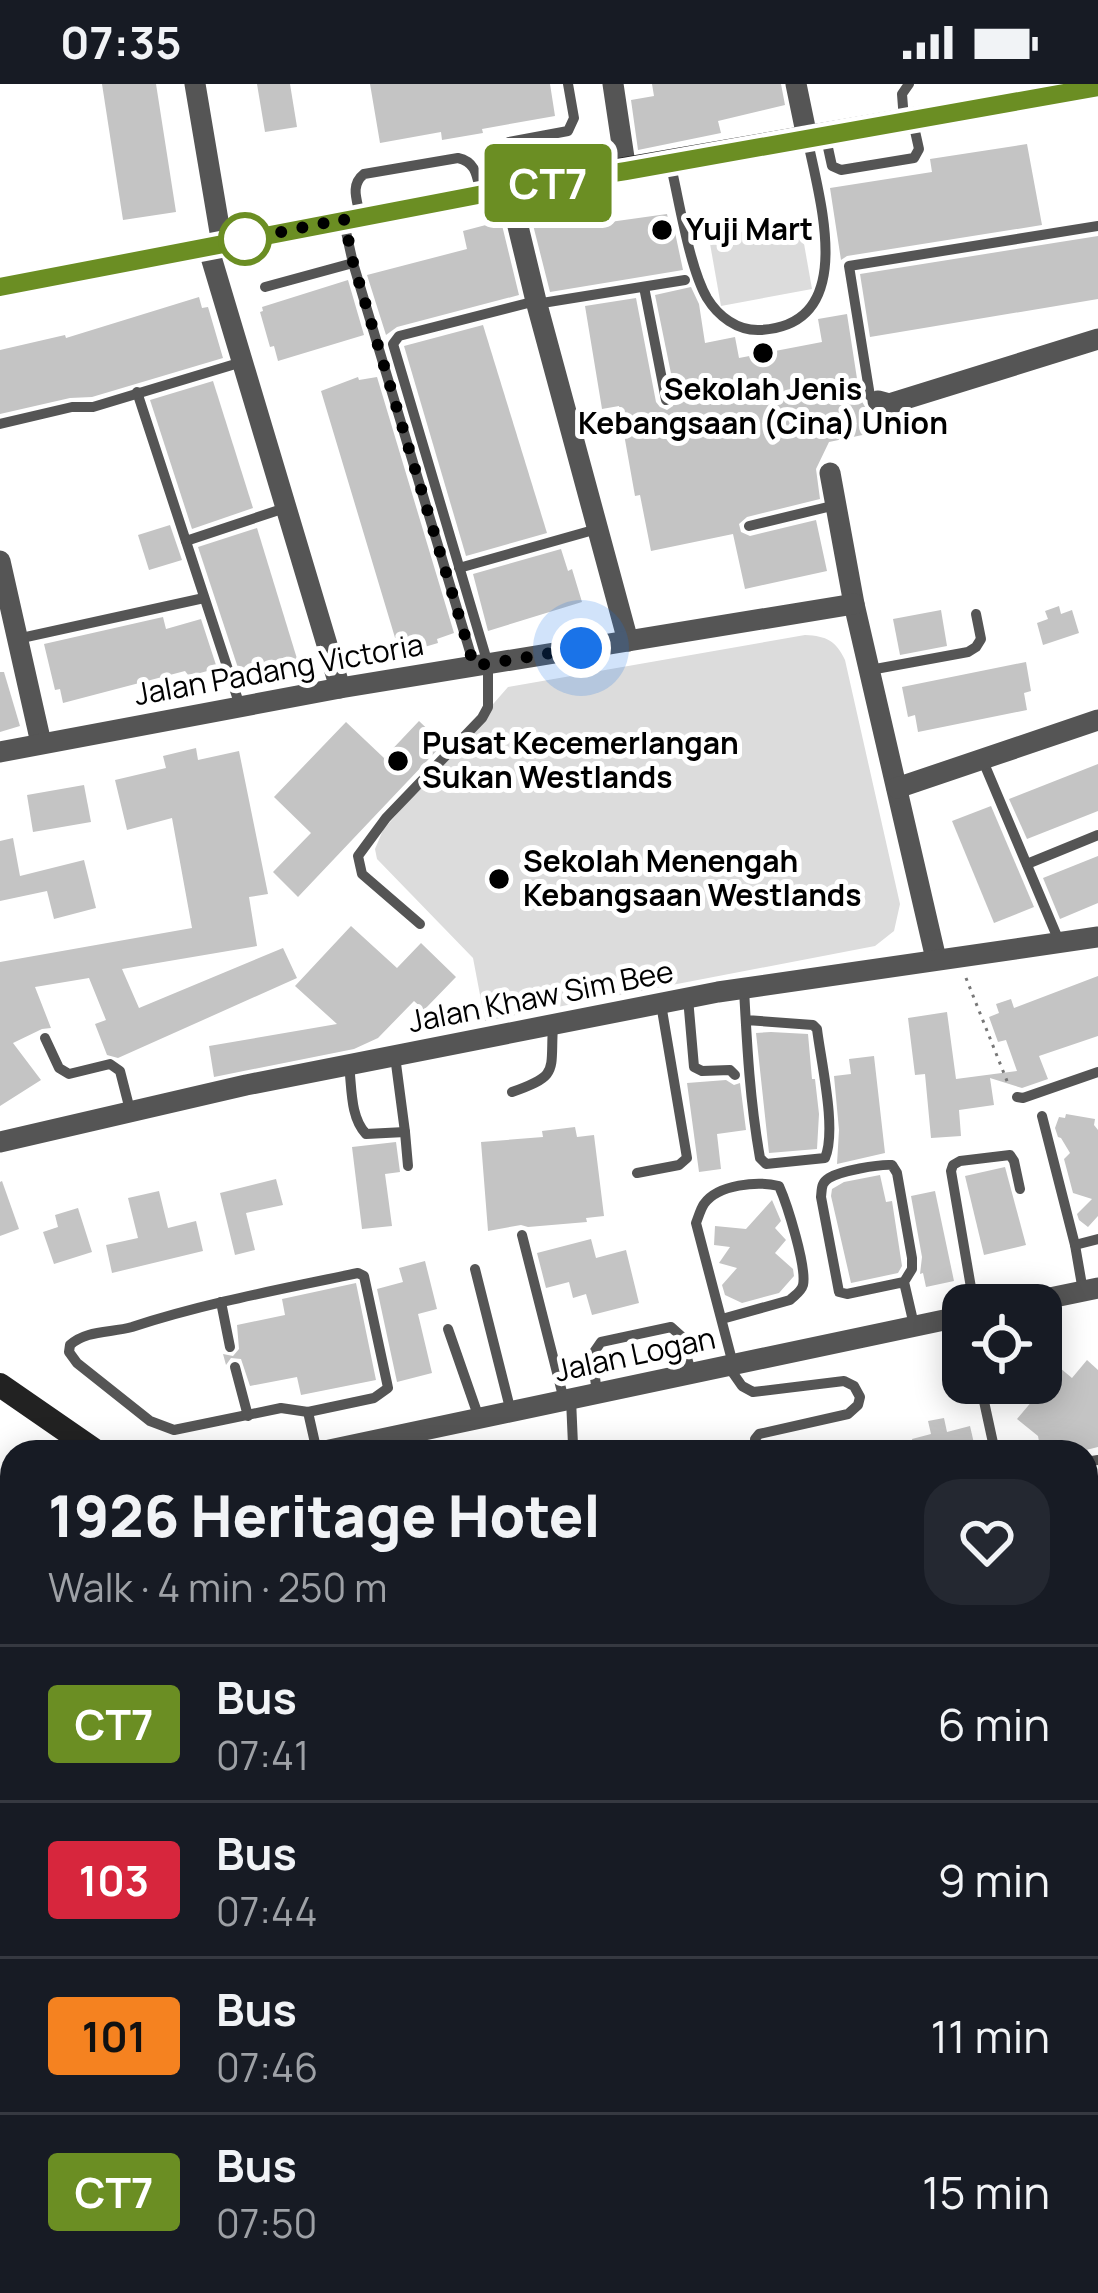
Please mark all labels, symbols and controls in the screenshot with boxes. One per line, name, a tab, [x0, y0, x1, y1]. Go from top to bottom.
text: 07:35	[60, 11, 182, 73]
line badge: CT7	[479, 144, 617, 222]
text: CT7	[509, 154, 587, 212]
place label: Yuji Mart	[686, 208, 813, 249]
unlabelled marker	[220, 214, 270, 264]
marker: Yuji Mart	[649, 217, 675, 243]
marker: Sekolah Jenis Kebangsaan (Cina) Union	[750, 340, 776, 366]
place label: Sekolah Jenis Kebangsaan (Cina) Union	[578, 368, 948, 443]
your location	[551, 618, 611, 678]
street label: Jalan Padang Victoria	[131, 623, 427, 714]
place label: Pusat Kecemerlangan Sukan Westlands	[422, 722, 739, 797]
marker: Pusat Kecemerlangan Sukan Westlands	[385, 748, 411, 774]
place label: Sekolah Menengah Kebangsaan Westlands	[523, 840, 862, 915]
marker: Sekolah Menengah Kebangsaan Westlands	[486, 866, 512, 892]
street label: Jalan Khaw Sim Bee	[405, 950, 677, 1041]
map controls	[942, 1284, 1062, 1404]
button: locate	[942, 1284, 1062, 1404]
street label: Jalan Logan	[551, 1316, 719, 1391]
text: 1926 Heritage Hotel	[48, 1476, 600, 1554]
button: heart	[924, 1479, 1050, 1605]
text: Walk · 4 min · 250 m	[48, 1560, 387, 1614]
text: Bus	[216, 1666, 297, 1728]
text: 6 min	[938, 1693, 1050, 1755]
text: CT7	[75, 1695, 153, 1753]
text: 07:41	[216, 1728, 309, 1782]
text: Bus	[216, 1822, 297, 1884]
text: 9 min	[938, 1849, 1050, 1911]
text: 103	[79, 1851, 149, 1909]
text: 07:44	[216, 1884, 317, 1938]
text: Bus	[216, 1978, 297, 2040]
text: 11 min	[931, 2005, 1050, 2067]
text: 101	[82, 2007, 146, 2065]
text: 07:46	[216, 2040, 318, 2094]
text: Bus	[216, 2134, 297, 2196]
text: 15 min	[922, 2161, 1050, 2223]
text: CT7	[75, 2163, 153, 2221]
text: 07:50	[216, 2196, 317, 2250]

